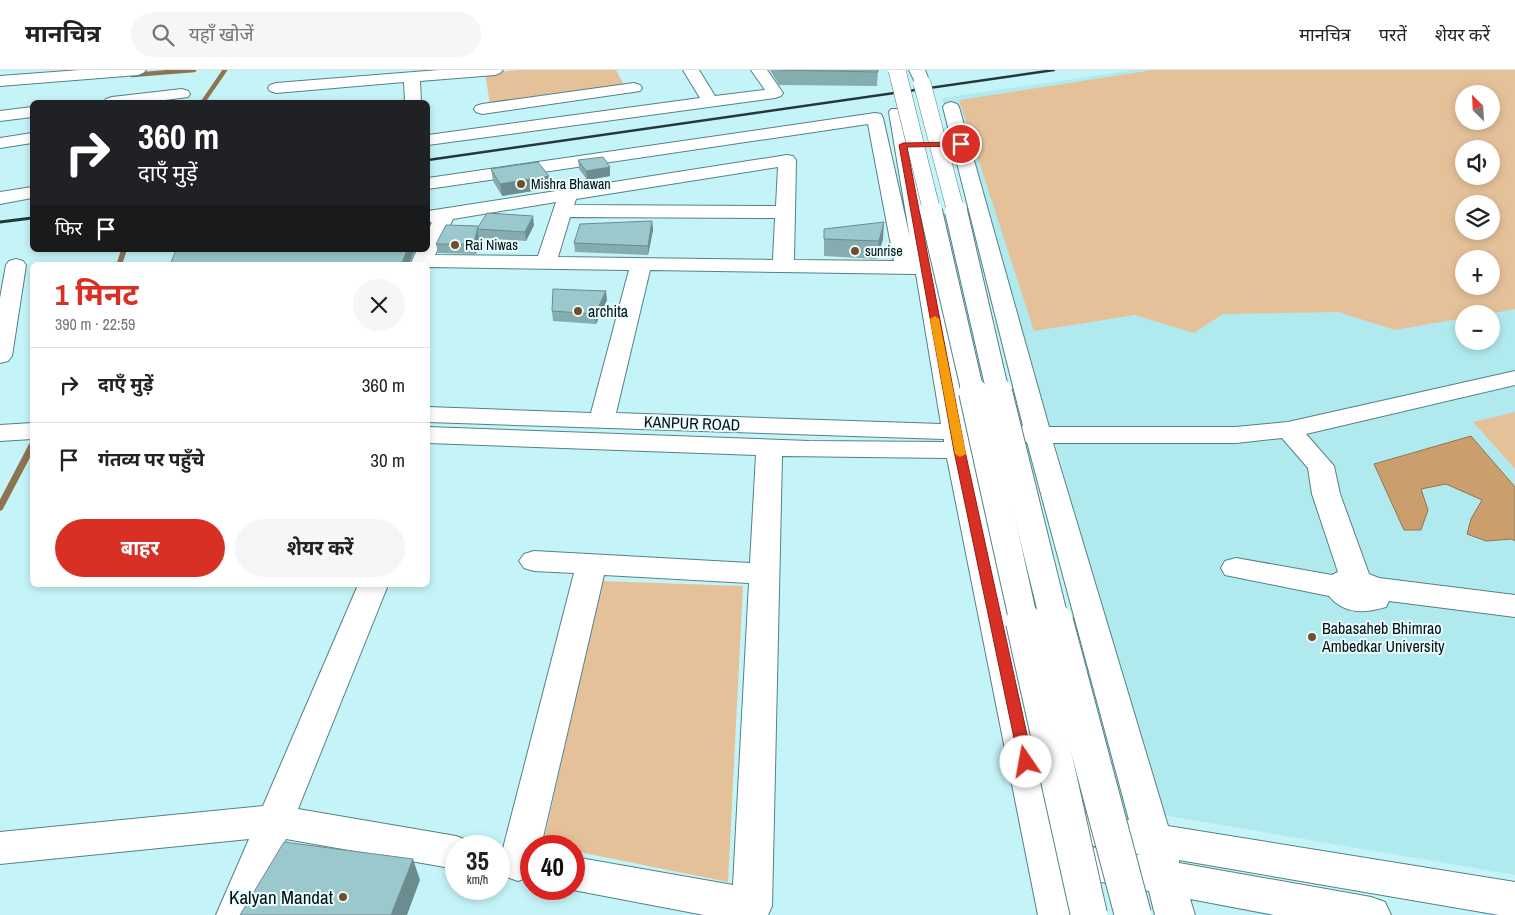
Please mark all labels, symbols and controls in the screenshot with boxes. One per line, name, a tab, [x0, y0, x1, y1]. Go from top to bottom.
search box	[131, 12, 481, 57]
text: मानचित्र	[25, 17, 101, 49]
icon: search	[149, 21, 177, 49]
text: यहाँ खोजें	[189, 21, 254, 47]
text: मानचित्र	[1299, 22, 1351, 47]
text: परतें	[1379, 22, 1407, 47]
text: शेयर करें	[1435, 22, 1490, 47]
north arrow	[1455, 85, 1500, 130]
map controls	[1455, 85, 1500, 350]
text: 360 m	[138, 113, 219, 160]
icon: right	[55, 120, 120, 185]
pin	[940, 123, 982, 165]
icon: arrive	[947, 130, 975, 158]
button: sound	[1455, 140, 1500, 185]
text: दाएँ मुड़ें	[138, 158, 198, 188]
place label: Mishra Bhawan	[531, 175, 611, 193]
marker: Mishra Bhawan	[515, 178, 527, 190]
button: layers	[1455, 195, 1500, 240]
text: फिर	[55, 215, 82, 241]
icon: arrive	[92, 215, 120, 243]
place label: Rai Niwas	[465, 236, 518, 254]
marker: Rai Niwas	[449, 239, 461, 251]
place label: sunrise	[865, 242, 903, 260]
marker: sunrise	[849, 245, 861, 257]
button: +	[1455, 250, 1500, 295]
text: 1 मिनट	[55, 274, 139, 314]
button: close	[353, 279, 405, 331]
place label: archita	[588, 300, 629, 322]
marker: archita	[572, 305, 584, 317]
button: −	[1455, 305, 1500, 350]
text: 390 m · 22:59	[55, 313, 135, 335]
icon: right	[55, 371, 83, 399]
text: दाएँ मुड़ें	[98, 371, 153, 397]
text: 360 m	[362, 372, 405, 398]
street label: KANPUR ROAD	[644, 410, 740, 436]
icon: arrive	[55, 446, 83, 474]
text: गंतव्य पर पहुँचे	[98, 446, 204, 472]
text: 30 m	[370, 447, 405, 473]
button: बाहर	[55, 519, 225, 577]
button: शेयर करें	[235, 519, 405, 577]
place label: Babasaheb Bhimrao Ambedkar University	[1321, 617, 1445, 657]
marker: Babasaheb Bhimrao Ambedkar University	[1306, 631, 1318, 643]
position arrow	[999, 735, 1051, 787]
speed limit sign: 40	[520, 835, 585, 900]
text: 35	[466, 844, 489, 878]
text: km/h	[467, 872, 488, 888]
place label: Kalyan Mandat	[229, 884, 334, 910]
marker: Kalyan Mandat	[337, 891, 349, 903]

